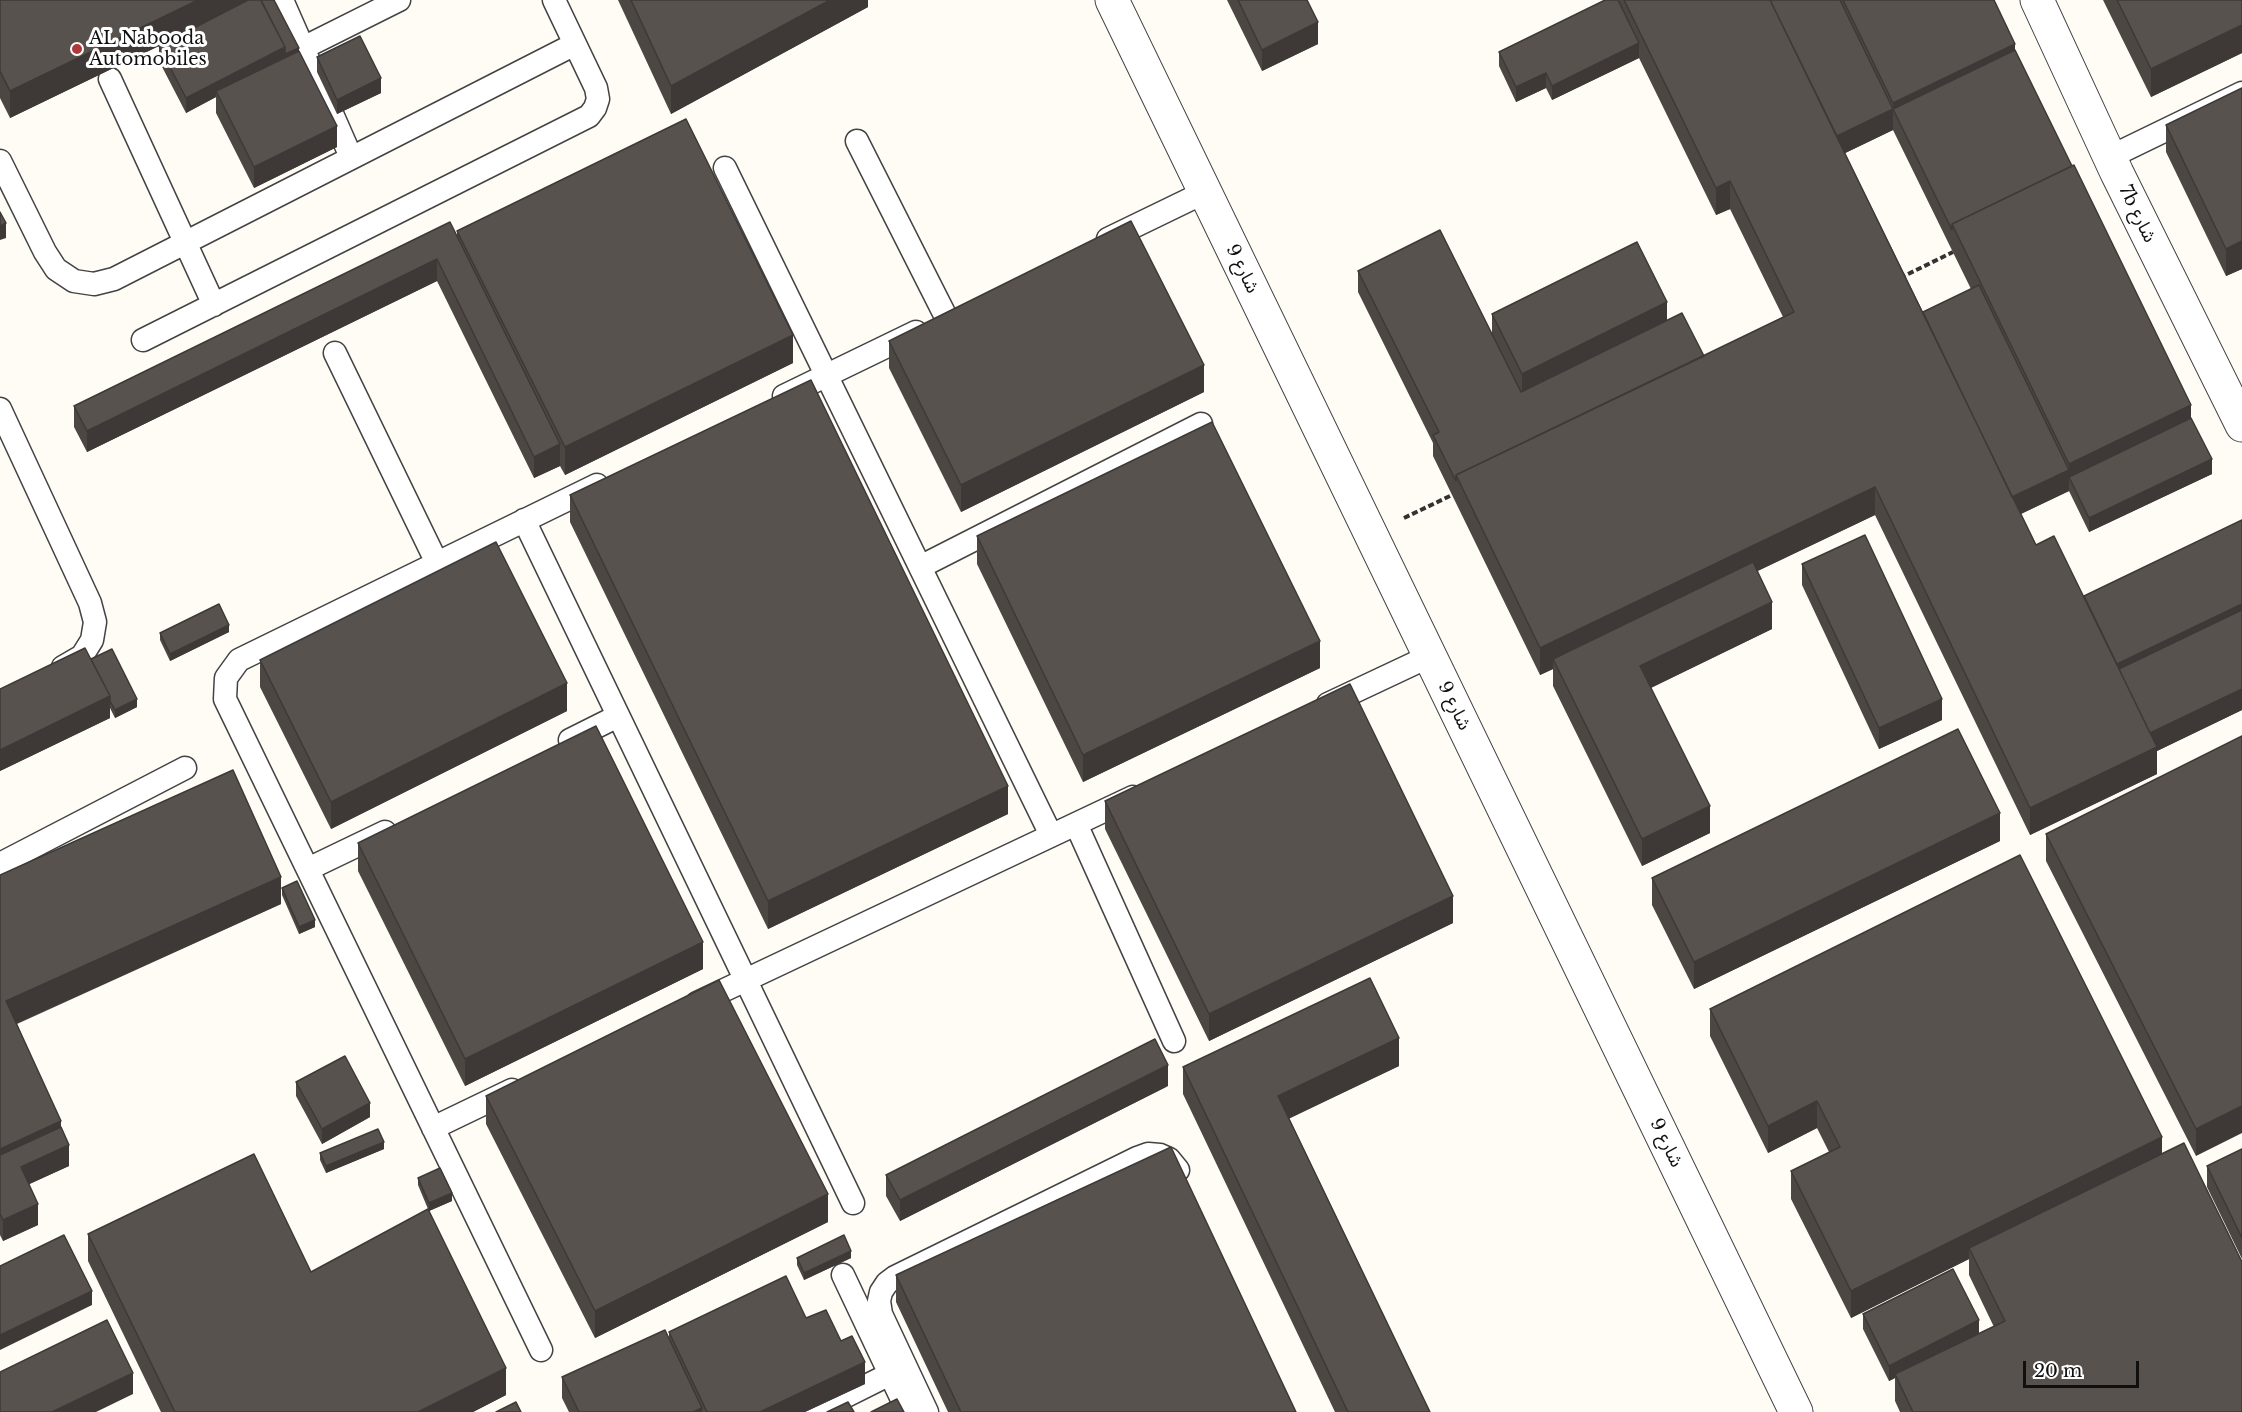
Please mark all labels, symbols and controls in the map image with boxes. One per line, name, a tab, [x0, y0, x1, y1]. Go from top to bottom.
place label: AL Nabooda Automobiles	[89, 28, 207, 70]
marker: AL Nabooda Automobiles	[70, 42, 84, 56]
street label: 7b شارع	[2114, 182, 2160, 246]
street label: شارع 9	[1221, 241, 1263, 297]
street label: شارع 9	[1433, 678, 1475, 734]
street label: شارع 9	[1645, 1115, 1687, 1171]
scale bar	[2026, 1349, 2142, 1387]
text: 20 m	[2034, 1360, 2082, 1382]

